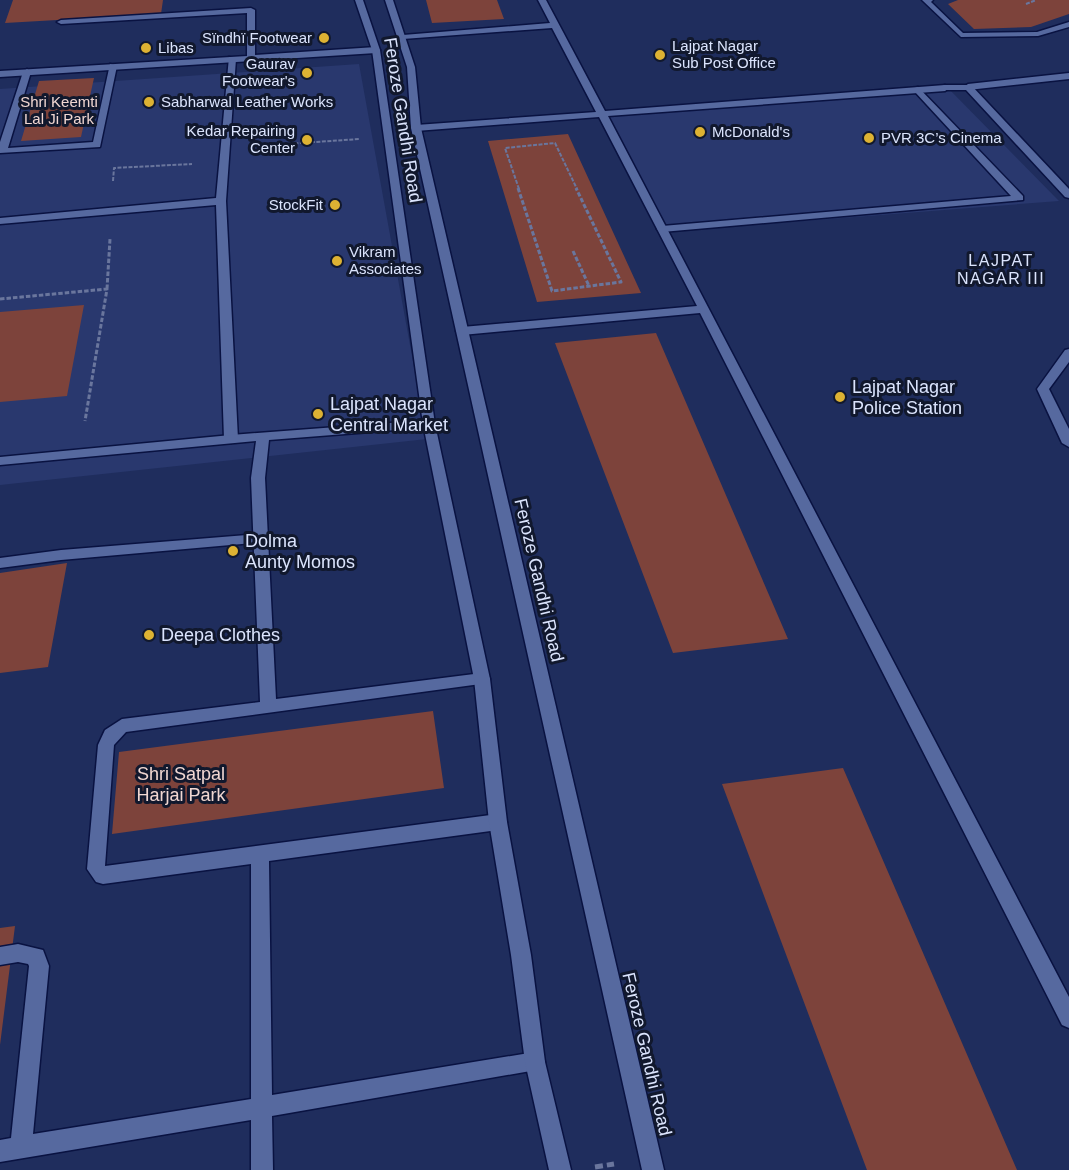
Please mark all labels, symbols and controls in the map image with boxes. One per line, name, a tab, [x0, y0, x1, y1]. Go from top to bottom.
place label: Sïndhï Footwear	[202, 29, 312, 46]
marker: Sïndhï Footwear	[317, 31, 331, 45]
street label: Feroze Gandhi Road	[380, 36, 426, 204]
place label: Lajpat Nagar Sub Post Office	[672, 37, 776, 71]
place label: Libas	[158, 39, 194, 56]
marker: Libas	[139, 41, 153, 55]
marker: Lajpat Nagar Sub Post Office	[653, 48, 667, 62]
place label: Gaurav Footwear's	[222, 55, 295, 89]
marker: Gaurav Footwear's	[300, 66, 314, 80]
park label: Shri Keemti Lal Ji Park	[20, 93, 98, 127]
place label: Sabharwal Leather Works	[161, 93, 333, 110]
marker: Sabharwal Leather Works	[142, 95, 156, 109]
place label: Kedar Repairing Center	[187, 122, 295, 156]
place label: McDonald's	[712, 123, 790, 140]
marker: McDonald's	[693, 125, 707, 139]
place label: PVR 3C’s Cinema	[881, 129, 1002, 146]
marker: PVR 3C’s Cinema	[862, 131, 876, 145]
marker: Kedar Repairing Center	[300, 133, 314, 147]
place label: StockFit	[269, 196, 324, 213]
marker: StockFit	[328, 198, 342, 212]
place label: Vikram Associates	[349, 243, 422, 277]
district label: LAJPAT NAGAR III	[957, 252, 1045, 287]
marker: Vikram Associates	[330, 254, 344, 268]
place label: Lajpat Nagar Police Station	[852, 377, 962, 418]
marker: Lajpat Nagar Police Station	[833, 390, 847, 404]
place label: Lajpat Nagar Central Market	[330, 394, 448, 435]
marker: Lajpat Nagar Central Market	[311, 407, 325, 421]
street label: Feroze Gandhi Road	[510, 496, 568, 664]
place label: Dolma Aunty Momos	[245, 531, 355, 572]
marker: Dolma Aunty Momos	[226, 544, 240, 558]
place label: Deepa Clothes	[161, 625, 280, 645]
marker: Deepa Clothes	[142, 628, 156, 642]
park label: Shri Satpal Harjai Park	[136, 764, 227, 805]
street label: Feroze Gandhi Road	[618, 970, 676, 1138]

